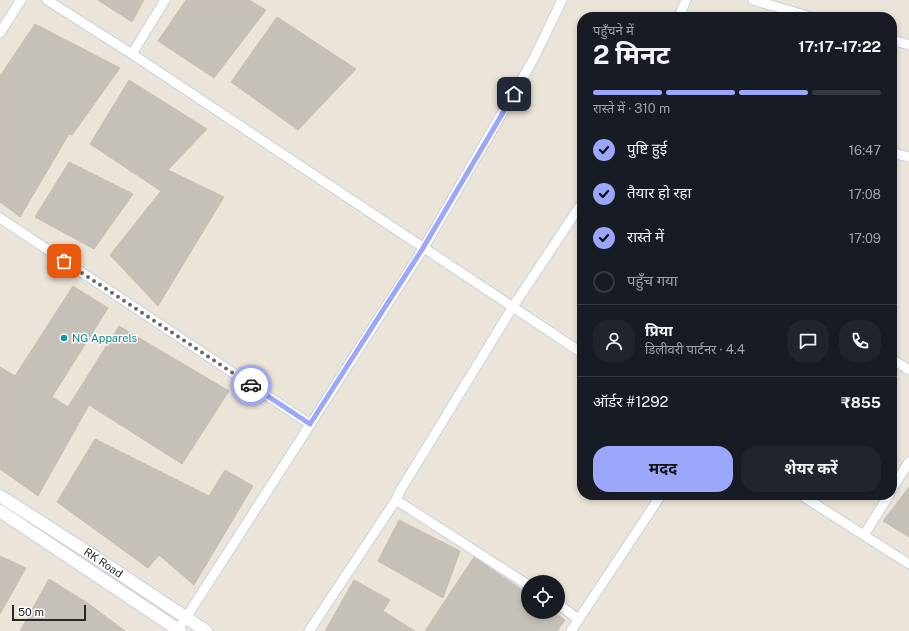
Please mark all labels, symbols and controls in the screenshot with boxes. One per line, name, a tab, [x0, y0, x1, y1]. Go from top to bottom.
text: पहुँचने में	[593, 23, 634, 38]
text: 17:17–17:22	[798, 38, 881, 55]
text: 2 मिनट	[593, 39, 670, 70]
pin	[497, 77, 531, 111]
icon: home	[503, 83, 525, 105]
text: रास्ते में · 310 m	[593, 101, 670, 116]
icon: check	[593, 139, 615, 161]
text: पुष्टि हुई	[627, 140, 667, 157]
text: 16:47	[849, 143, 881, 158]
icon: check	[593, 183, 615, 205]
text: तैयार हो रहा	[627, 184, 691, 201]
text: 17:08	[849, 187, 881, 202]
icon: check	[593, 227, 615, 249]
text: रास्ते में	[627, 228, 664, 245]
text: 17:09	[849, 231, 881, 246]
pin	[47, 244, 81, 278]
icon: bag	[53, 250, 75, 272]
text: पहुँच गया	[627, 272, 678, 289]
button: person	[593, 320, 635, 362]
button: chat	[787, 320, 829, 362]
button: phone	[839, 320, 881, 362]
text: प्रिया	[645, 322, 673, 339]
place label: NG Apparels	[72, 332, 138, 344]
marker: NG Apparels	[59, 333, 69, 343]
text: डिलीवरी पार्टनर · 4.4	[645, 342, 745, 357]
courier	[231, 365, 271, 405]
icon: car	[240, 374, 262, 396]
text: ऑर्डर #1292	[593, 393, 669, 410]
text: ₹855	[841, 394, 881, 411]
button: मदद	[593, 446, 733, 492]
button: शेयर करें	[741, 446, 881, 492]
street label: RK Road	[82, 545, 125, 580]
map controls	[521, 575, 565, 619]
button: locate	[521, 575, 565, 619]
scale bar	[12, 603, 86, 622]
text: 50 m	[18, 606, 44, 618]

